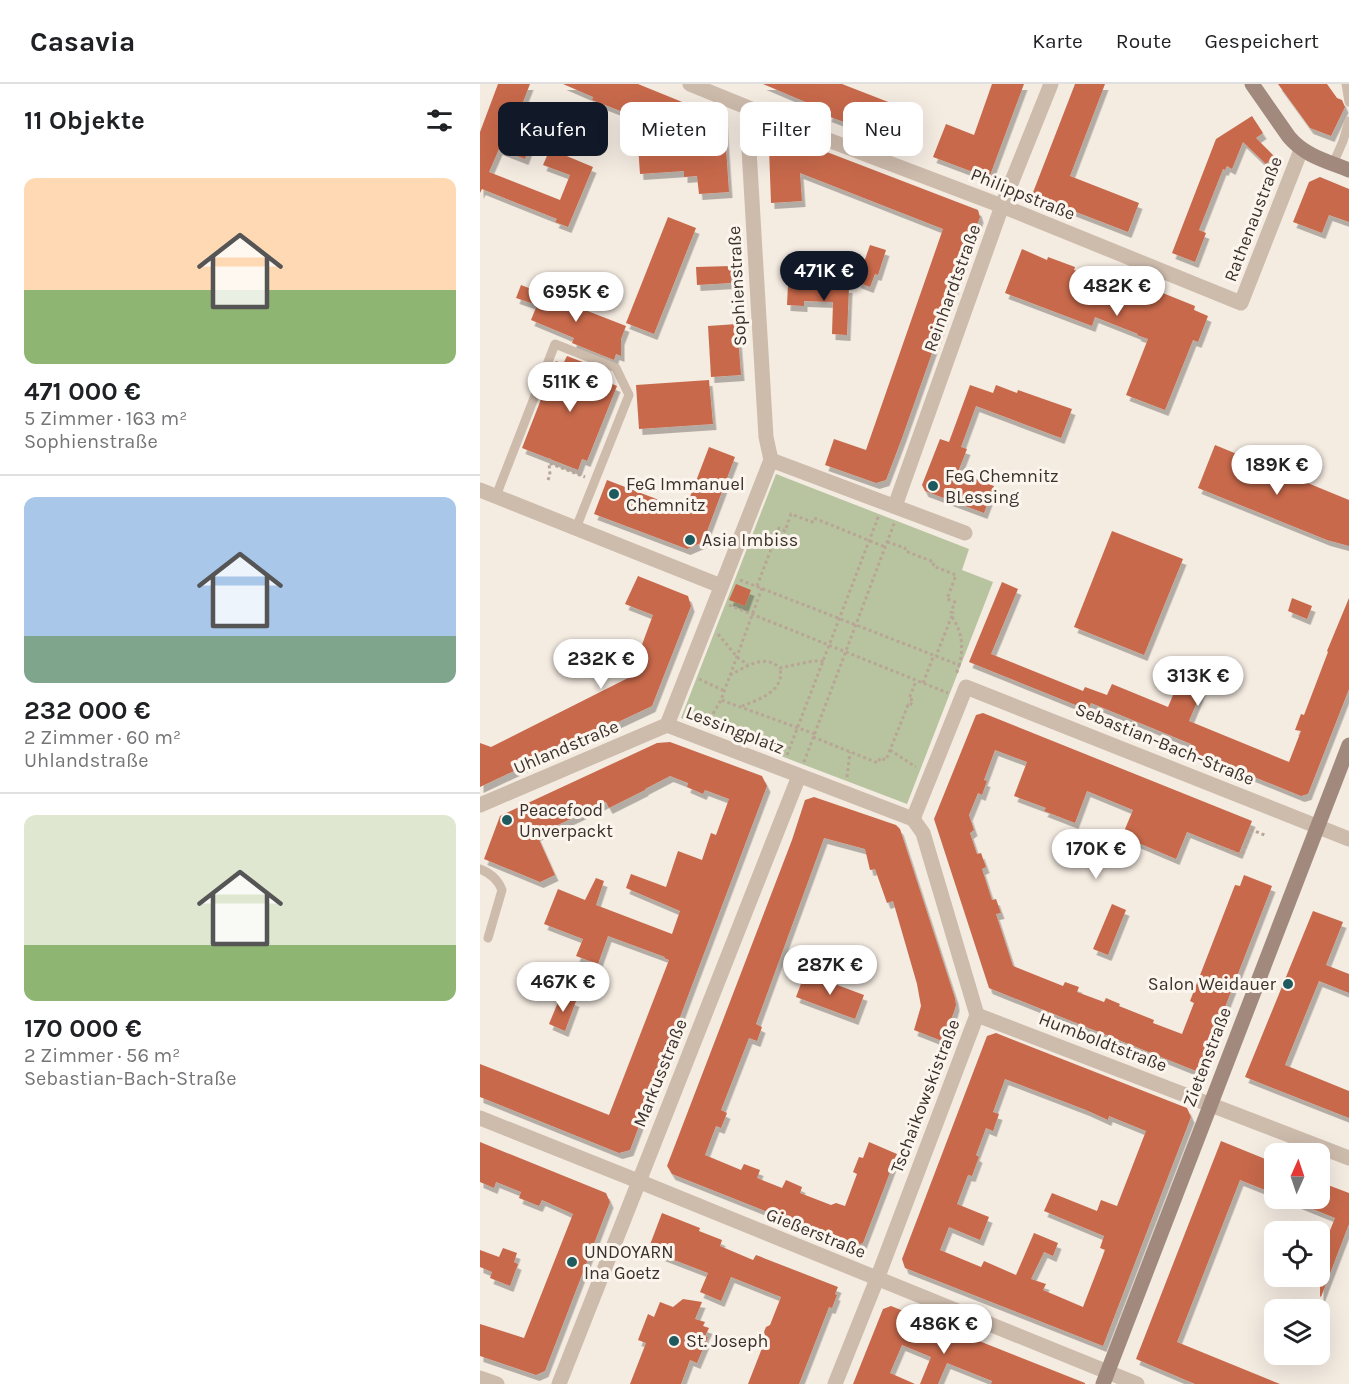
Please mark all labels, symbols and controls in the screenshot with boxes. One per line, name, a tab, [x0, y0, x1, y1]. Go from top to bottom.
text: Casavia	[30, 25, 135, 58]
text: Karte	[1032, 29, 1083, 53]
text: Route	[1116, 29, 1172, 53]
text: Gespeichert	[1205, 29, 1319, 53]
chip: Kaufen	[498, 102, 608, 156]
chip: Mieten	[620, 102, 728, 156]
chip: Filter	[740, 102, 831, 156]
chip: Neu	[843, 102, 923, 156]
icon: filters	[423, 104, 456, 137]
text: 11 Objekte	[24, 105, 145, 136]
street label: Rathenaustraße	[1219, 153, 1287, 285]
street label: Philippstraße	[968, 163, 1078, 225]
icon: home	[186, 217, 294, 325]
street label: Reinhardtstraße	[919, 221, 985, 355]
street label: Sophienstraße	[723, 225, 751, 347]
pin: 471K €	[775, 251, 873, 302]
text: 471K €	[794, 259, 854, 282]
pin: 482K €	[1068, 266, 1166, 317]
pin: 695K €	[527, 272, 625, 323]
text: 482K €	[1083, 274, 1151, 297]
text: 695K €	[543, 280, 609, 303]
pin: 511K €	[521, 362, 619, 413]
text: 511K €	[542, 370, 598, 393]
text: 471 000 €	[24, 376, 141, 407]
text: 5 Zimmer · 163 m²	[24, 407, 187, 430]
text: Sophienstraße	[24, 430, 158, 453]
pin: 189K €	[1228, 445, 1326, 496]
text: 189K €	[1245, 453, 1309, 476]
place label: FeG Chemnitz BLessing	[945, 465, 1059, 508]
place label: FeG Immanuel Chemnitz	[626, 473, 745, 516]
marker: FeG Chemnitz BLessing	[926, 479, 940, 493]
marker: FeG Immanuel Chemnitz	[607, 487, 621, 501]
place label: Asia Imbiss	[702, 529, 798, 551]
marker: Asia Imbiss	[683, 533, 697, 547]
icon: home	[186, 536, 294, 644]
pin: 232K €	[552, 639, 650, 690]
text: 232K €	[567, 647, 635, 670]
pin: 313K €	[1149, 656, 1247, 707]
text: 313K €	[1167, 664, 1229, 687]
text: 232 000 €	[24, 695, 151, 726]
street label: Sebastian-Bach-Straße	[1072, 698, 1258, 790]
street label: Lessingplatz	[683, 701, 787, 759]
street label: Uhlandstraße	[510, 715, 622, 779]
text: 2 Zimmer · 60 m²	[24, 726, 181, 749]
text: Uhlandstraße	[24, 749, 148, 772]
place label: Peacefood Unverpackt	[519, 799, 613, 842]
marker: Peacefood Unverpackt	[500, 813, 514, 827]
pin: 170K €	[1047, 829, 1145, 880]
text: 170K €	[1066, 837, 1126, 860]
icon: home	[186, 854, 294, 962]
pin: 287K €	[781, 945, 879, 996]
text: 287K €	[797, 953, 863, 976]
pin: 467K €	[514, 962, 612, 1013]
text: 467K €	[531, 970, 595, 993]
place label: Salon Weidauer	[1148, 973, 1276, 995]
marker: Salon Weidauer	[1281, 977, 1295, 991]
street label: Zietenstraße	[1178, 1004, 1236, 1110]
street label: Humboldtstraße	[1036, 1007, 1170, 1077]
text: 170 000 €	[24, 1013, 142, 1044]
street label: Markusstraße	[628, 1016, 692, 1130]
street label: Tschaikowskistraße	[886, 1016, 964, 1176]
text: 2 Zimmer · 56 m²	[24, 1044, 180, 1067]
text: Sebastian-Bach-Straße	[24, 1067, 236, 1090]
north arrow	[1264, 1143, 1330, 1209]
map controls	[1264, 1143, 1330, 1365]
street label: Gießerstraße	[763, 1203, 869, 1263]
button: locate	[1264, 1221, 1330, 1287]
place label: UNDOYARN Ina Goetz	[584, 1241, 674, 1284]
marker: UNDOYARN Ina Goetz	[565, 1255, 579, 1269]
button: layers	[1264, 1299, 1330, 1365]
pin: 486K €	[895, 1304, 993, 1355]
text: 486K €	[910, 1312, 978, 1335]
place label: St. Joseph	[686, 1330, 768, 1352]
marker: St. Joseph	[667, 1334, 681, 1348]

